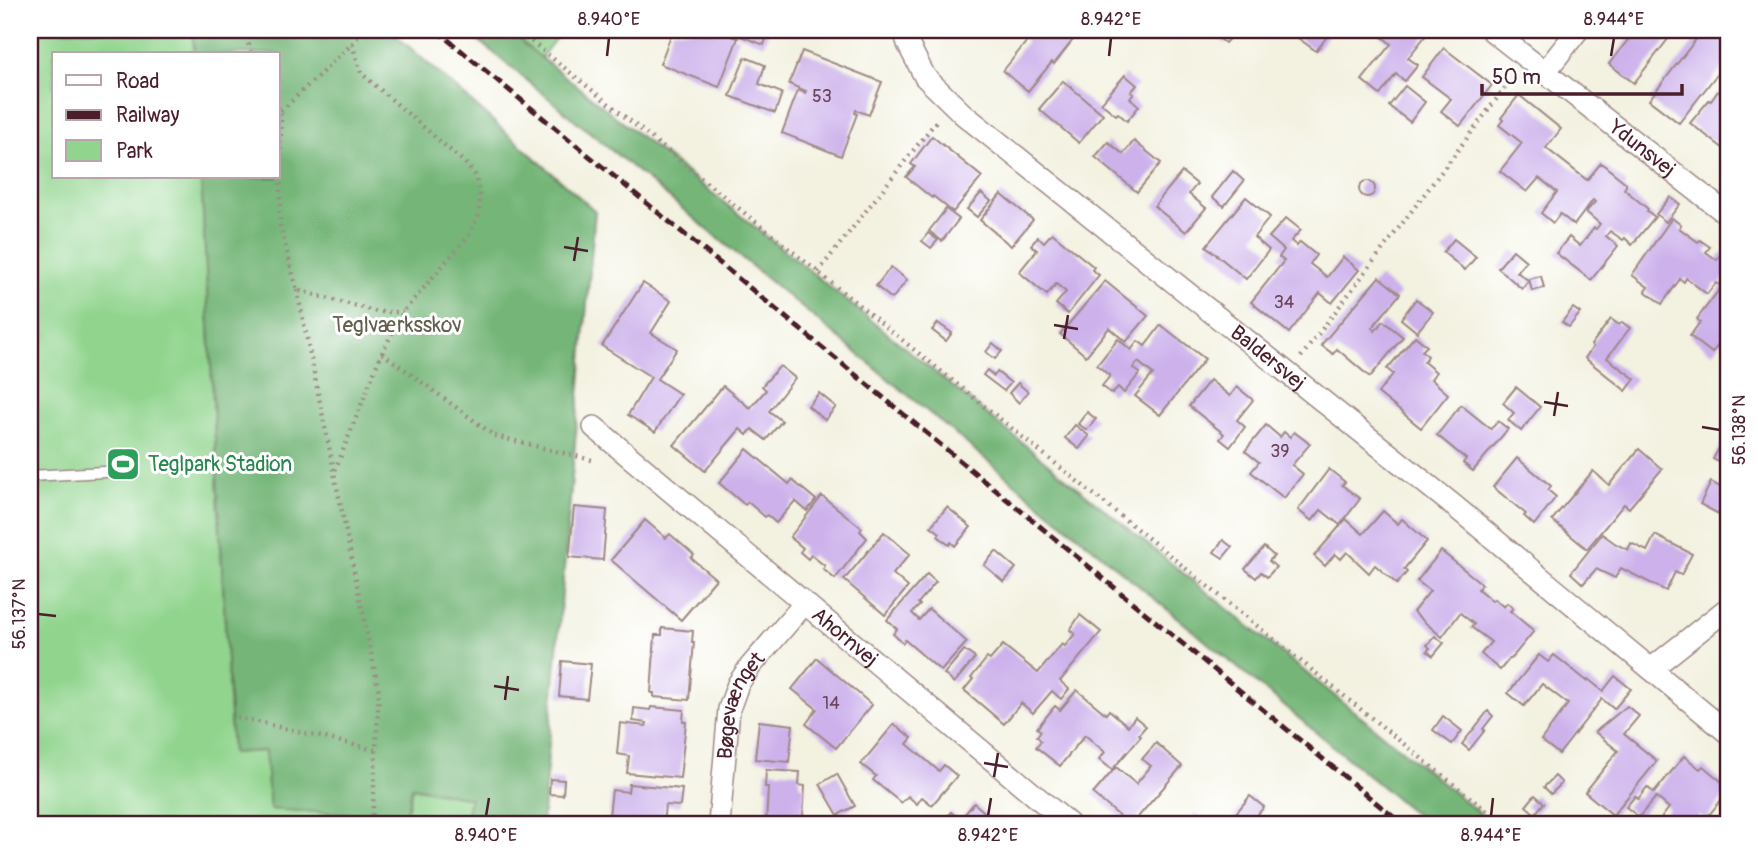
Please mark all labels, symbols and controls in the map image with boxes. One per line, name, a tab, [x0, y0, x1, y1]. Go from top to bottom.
text: 8.940°E	[578, 8, 640, 31]
text: 8.942°E	[1081, 8, 1141, 31]
text: 8.944°E	[1584, 8, 1644, 31]
legend	[52, 52, 280, 178]
scale bar	[1482, 52, 1681, 96]
text: 50 m	[1492, 64, 1541, 91]
text: Road	[116, 68, 160, 95]
house number: 53	[812, 85, 832, 108]
text: Railway	[116, 102, 180, 129]
street label: Ydunsvej	[1603, 113, 1681, 183]
text: Park	[116, 138, 153, 165]
house number: 34	[1274, 291, 1295, 314]
park label: Teglværksskov	[332, 312, 462, 339]
street label: Baldersvej	[1225, 319, 1311, 396]
text: 56.138°N	[1728, 395, 1751, 465]
house number: 39	[1270, 440, 1290, 463]
sports icon: Teglpark Stadion	[104, 445, 142, 483]
place label: Teglpark Stadion	[148, 451, 292, 478]
text: 56.137°N	[8, 579, 31, 649]
street label: Ahornvej	[806, 601, 884, 672]
street label: Bøgevænget	[711, 645, 771, 760]
house number: 14	[822, 692, 840, 715]
text: 8.940°E	[455, 824, 517, 847]
text: 8.942°E	[958, 824, 1018, 847]
text: 8.944°E	[1461, 824, 1521, 847]

